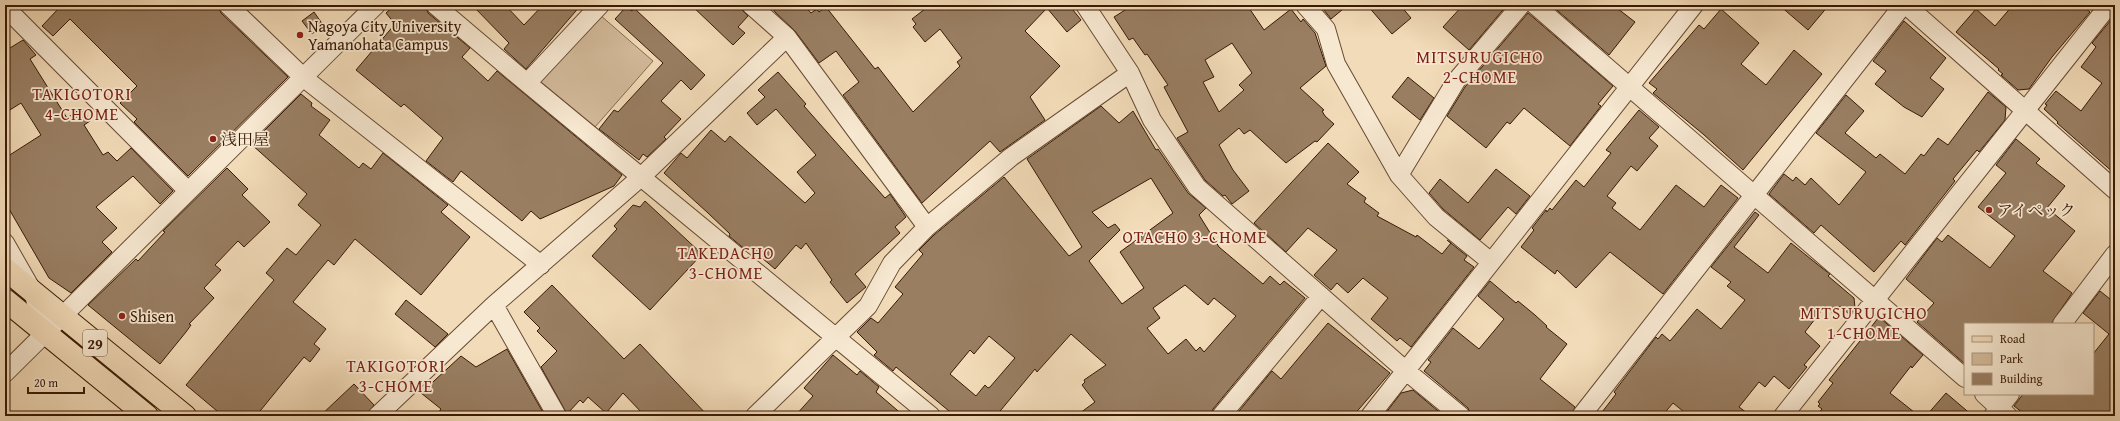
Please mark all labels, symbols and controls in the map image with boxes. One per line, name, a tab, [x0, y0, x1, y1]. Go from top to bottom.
place label: Nagoya City University Yamanohata Campus	[308, 14, 461, 56]
marker: Nagoya City University Yamanohata Campus	[295, 30, 305, 40]
district label: MITSURUGICHO 2-CHOME	[1416, 44, 1544, 89]
district label: TAKIGOTORI 4-CHOME	[32, 81, 132, 126]
place label: 浅田屋	[221, 127, 269, 151]
marker: 浅田屋	[208, 134, 218, 144]
place label: アイペック	[1997, 198, 2076, 222]
marker: アイペック	[1984, 205, 1994, 215]
district label: OTACHO 3-CHOME	[1123, 224, 1267, 249]
district label: TAKEDACHO 3-CHOME	[677, 240, 775, 285]
district label: MITSURUGICHO 1-CHOME	[1800, 300, 1928, 345]
place label: Shisen	[130, 304, 174, 328]
marker: Shisen	[117, 311, 127, 321]
legend	[1964, 323, 2094, 395]
road number: 29	[83, 330, 107, 356]
text: Road	[2000, 330, 2026, 347]
text: Park	[2000, 350, 2024, 367]
district label: TAKIGOTORI 3-CHOME	[346, 353, 446, 398]
scale bar	[28, 369, 84, 395]
text: Building	[2000, 370, 2043, 387]
text: 20 m	[34, 374, 58, 391]

